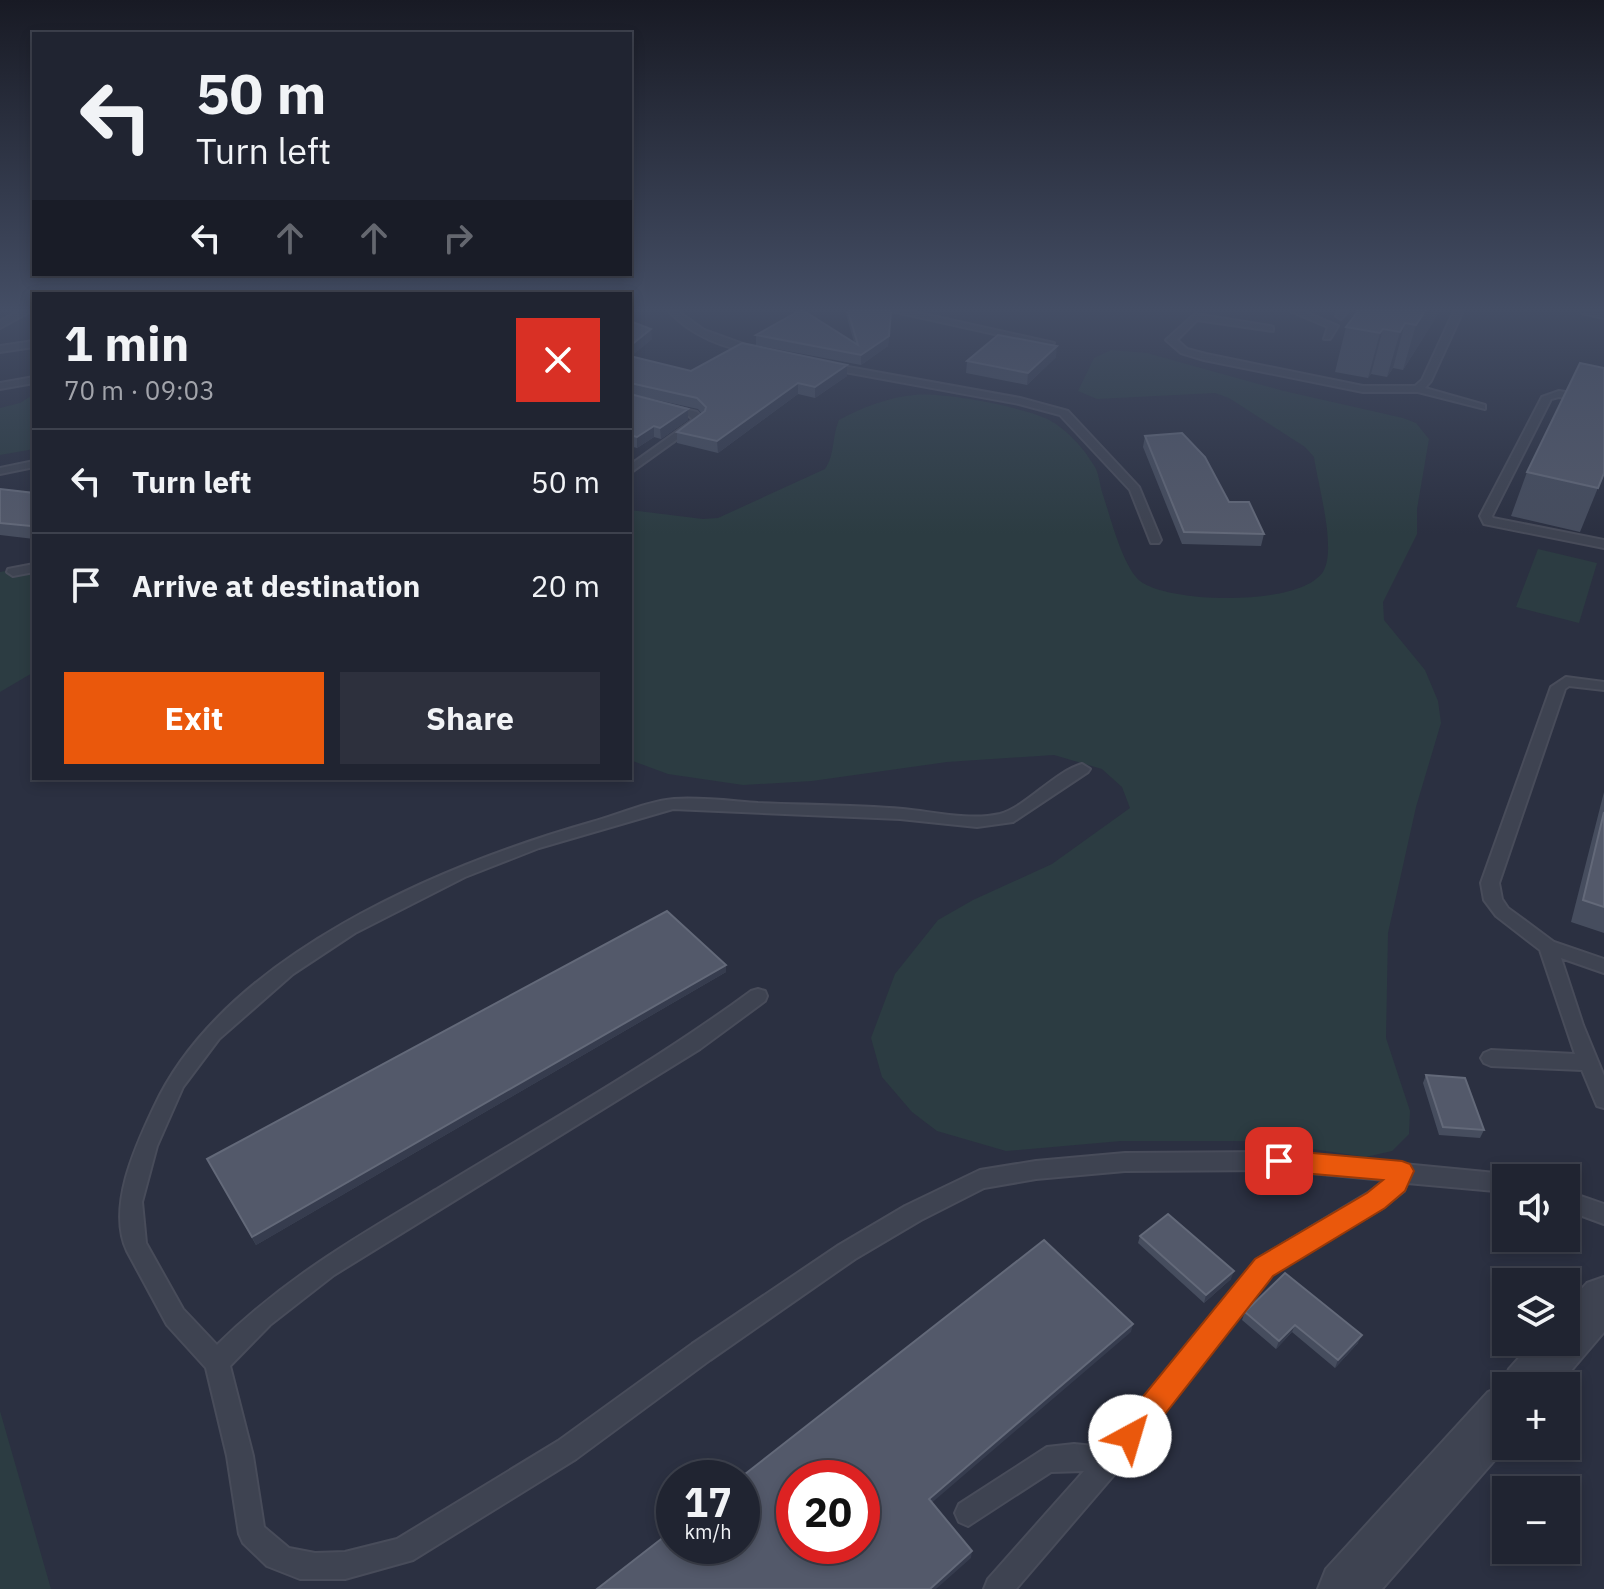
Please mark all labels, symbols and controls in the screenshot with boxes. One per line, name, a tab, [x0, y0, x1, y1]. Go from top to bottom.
text: 50 m	[196, 57, 326, 129]
icon: left	[64, 64, 168, 168]
text: Turn left	[196, 127, 331, 174]
icon: left	[184, 216, 228, 260]
icon: ahead	[268, 216, 312, 260]
icon: ahead	[352, 216, 396, 260]
icon: right	[436, 216, 480, 260]
text: 1 min	[64, 312, 189, 374]
button: close	[516, 318, 600, 402]
text: 70 m · 09:03	[64, 373, 215, 407]
icon: left	[64, 459, 108, 503]
text: Turn left	[132, 462, 251, 501]
text: 50 m	[531, 462, 600, 501]
icon: arrive	[64, 563, 108, 607]
text: Arrive at destination	[132, 566, 420, 605]
text: 20 m	[531, 566, 600, 605]
button: Exit	[64, 672, 324, 764]
button: Share	[340, 672, 600, 764]
pin	[1245, 1127, 1313, 1195]
icon: arrive	[1257, 1139, 1301, 1183]
map controls	[1492, 1164, 1580, 1564]
button: sound	[1492, 1164, 1580, 1252]
button: layers	[1492, 1268, 1580, 1356]
button: +	[1492, 1372, 1580, 1460]
position arrow	[1088, 1394, 1172, 1478]
speed limit sign: 20	[776, 1460, 880, 1564]
text: 17	[684, 1476, 732, 1528]
button: −	[1492, 1476, 1580, 1564]
text: km/h	[684, 1518, 732, 1545]

